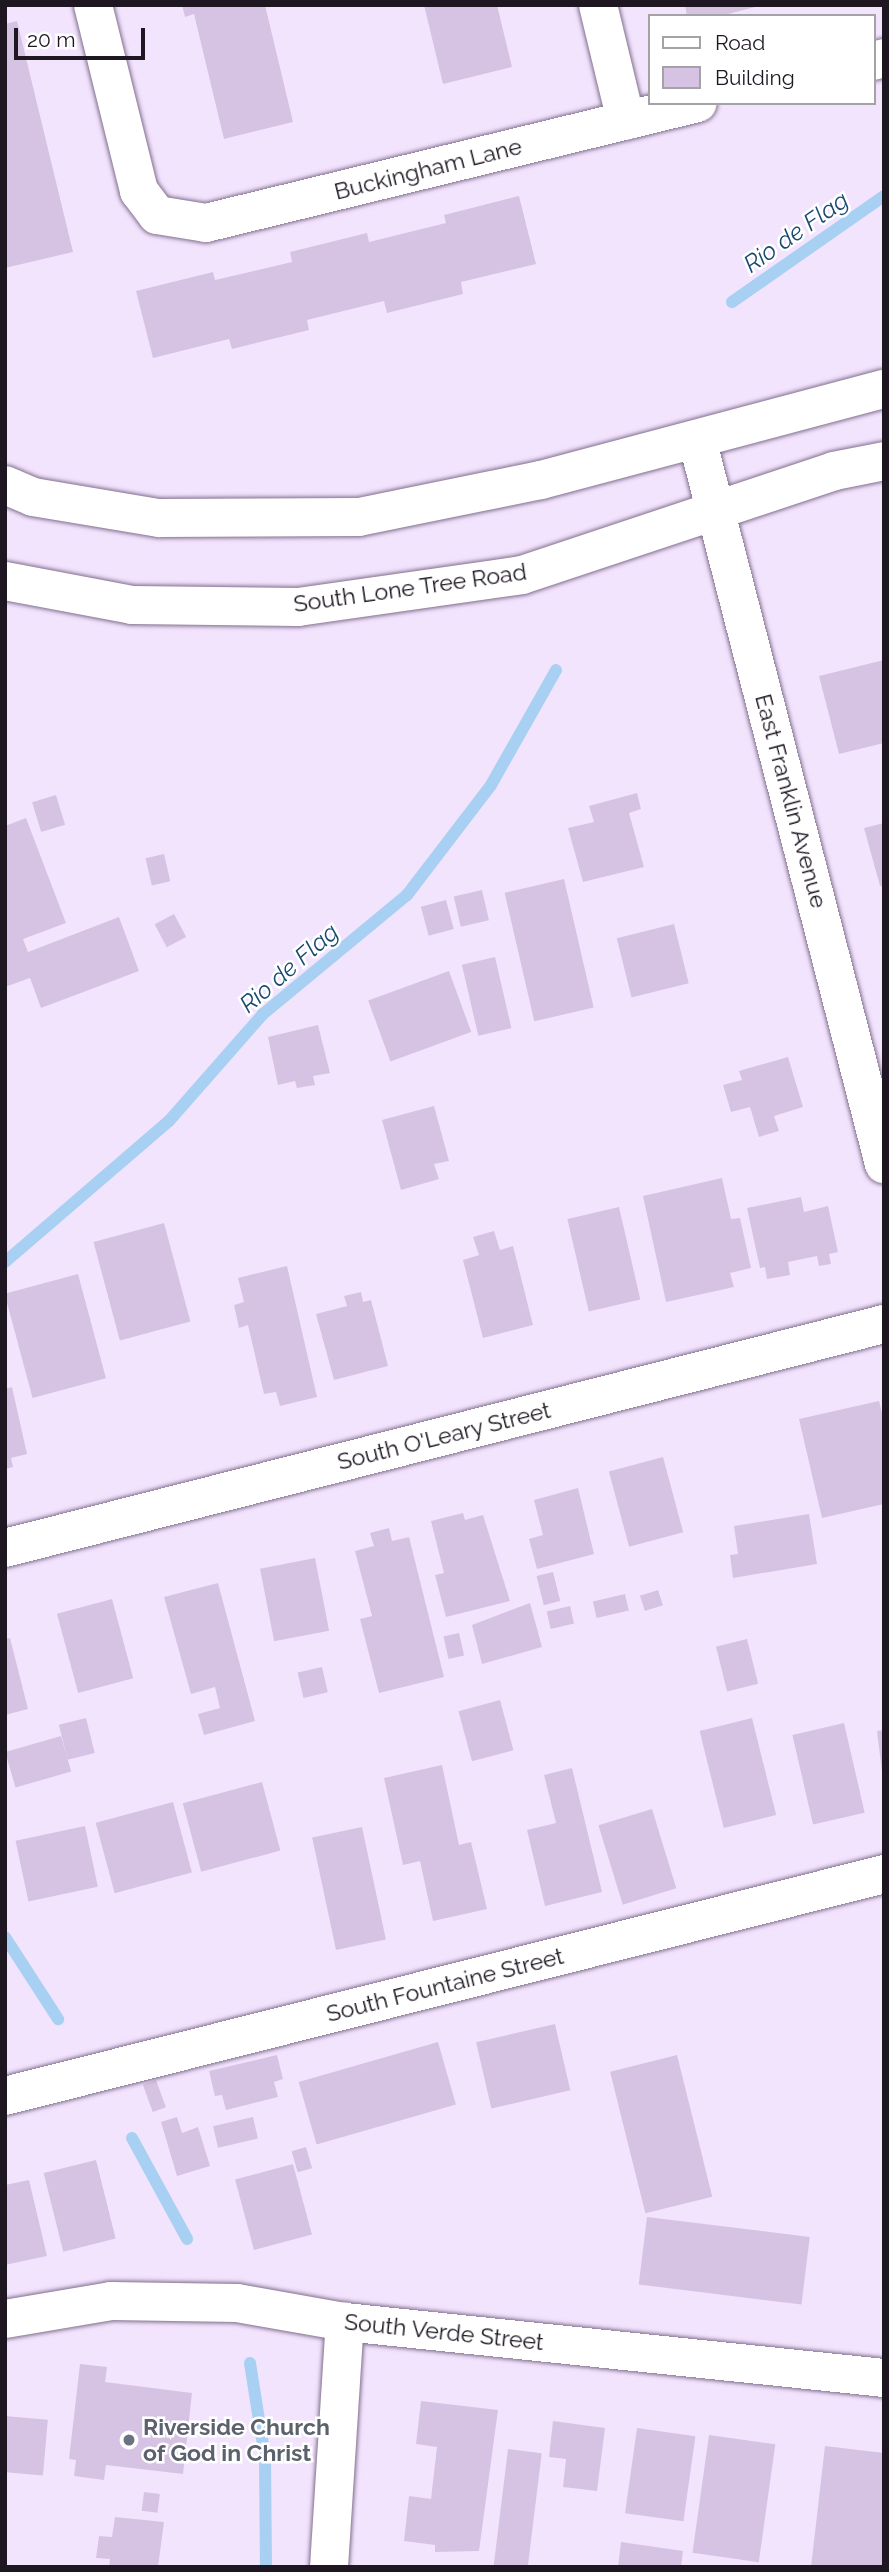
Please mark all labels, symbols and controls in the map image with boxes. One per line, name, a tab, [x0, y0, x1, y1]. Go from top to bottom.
scale bar	[18, 14, 149, 58]
legend	[648, 14, 875, 105]
text: 20 m	[27, 27, 75, 52]
text: Road	[715, 30, 765, 55]
text: Building	[715, 65, 795, 90]
street label: Buckingham Lane	[331, 132, 525, 206]
water label: Rio de Flag	[738, 185, 854, 279]
street label: South Lone Tree Road	[291, 558, 529, 618]
street label: East Franklin Avenue	[749, 691, 833, 911]
water label: Rio de Flag	[234, 917, 344, 1019]
street label: South O'Leary Street	[334, 1396, 554, 1476]
street label: South Fountaine Street	[324, 1942, 566, 2028]
street label: South Verde Street	[343, 2308, 545, 2356]
place label: Riverside Church of God in Christ	[143, 2413, 330, 2467]
marker: Riverside Church of God in Christ	[121, 2432, 137, 2448]

